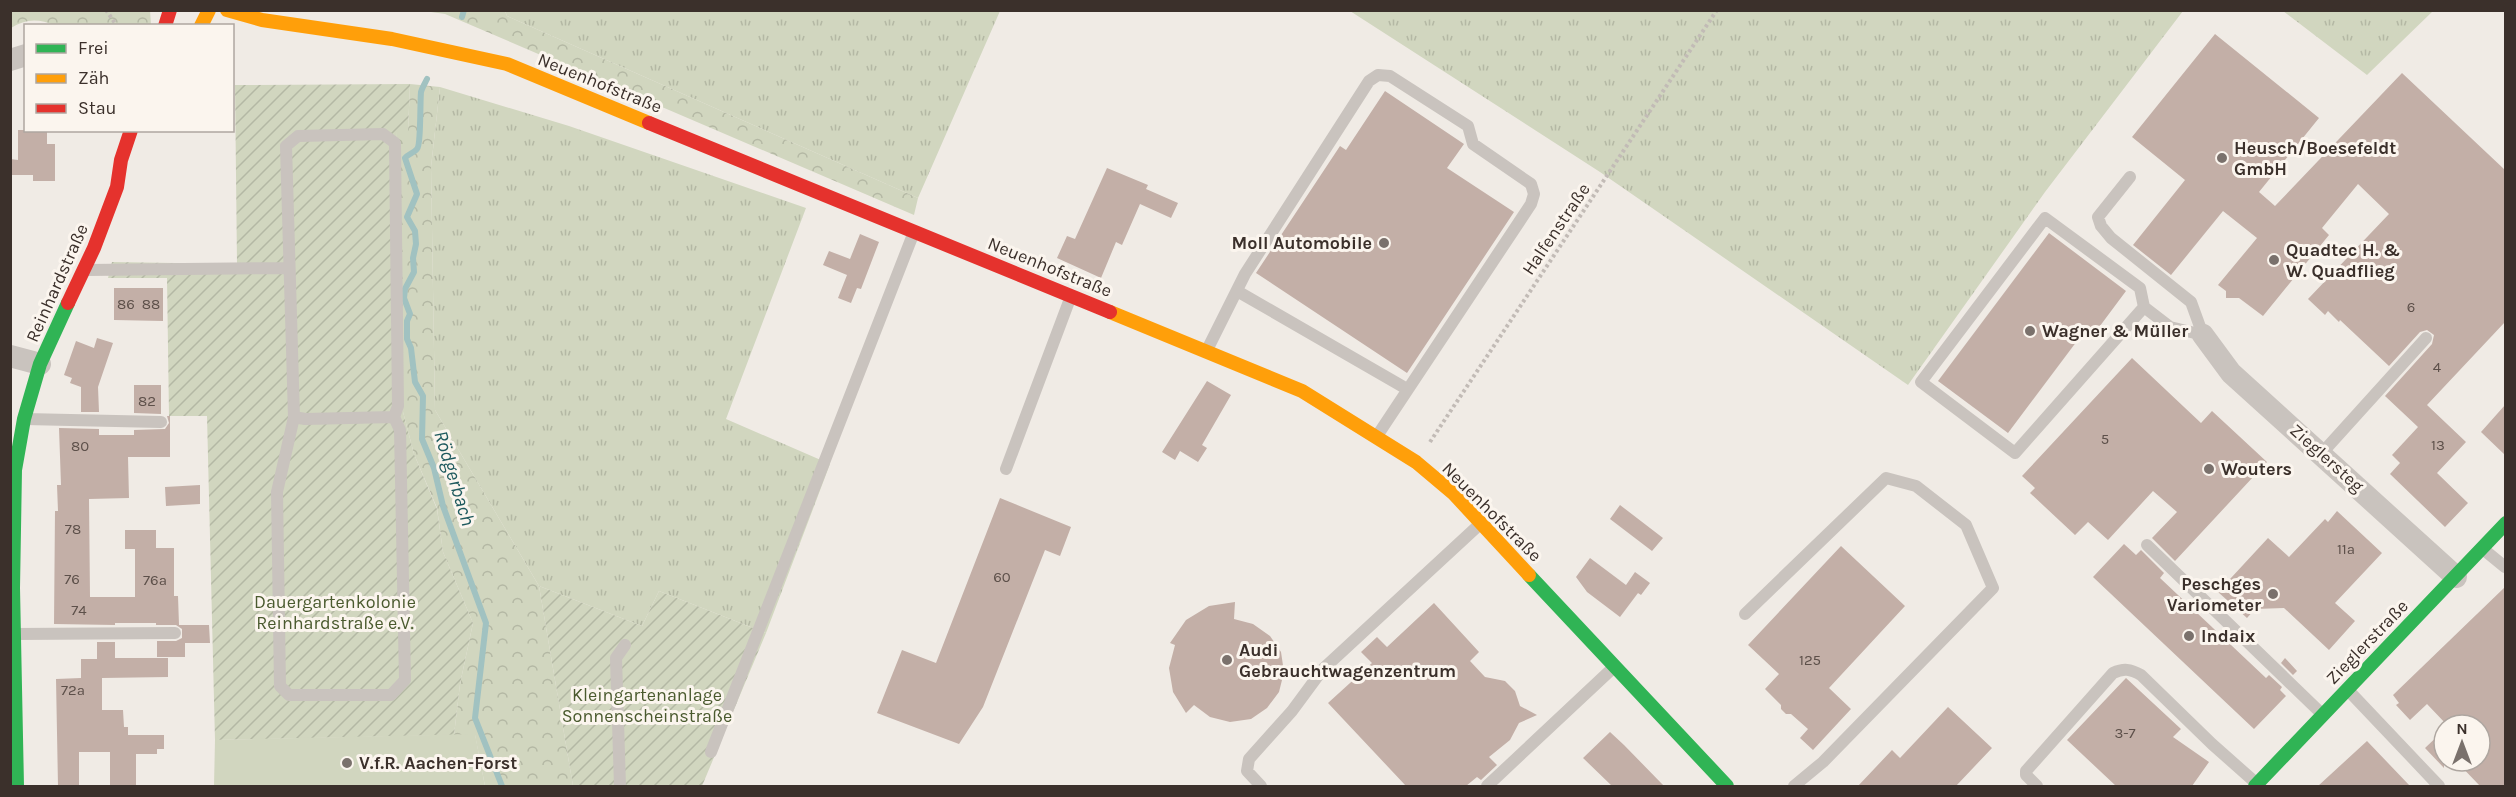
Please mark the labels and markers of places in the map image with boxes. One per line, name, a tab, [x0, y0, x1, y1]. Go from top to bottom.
place label: Heusch/Boesefeldt GmbH	[2234, 137, 2396, 180]
marker: Heusch/Boesefeldt GmbH	[2215, 151, 2229, 165]
place label: Moll Automobile	[1231, 232, 1372, 254]
marker: Moll Automobile	[1377, 236, 1391, 250]
place label: Quadtec H. & W. Quadflieg	[2286, 239, 2400, 282]
marker: Quadtec H. & W. Quadflieg	[2267, 253, 2281, 267]
place label: Wagner & Müller	[2042, 320, 2188, 342]
marker: Wagner & Müller	[2023, 324, 2037, 338]
place label: Wouters	[2221, 458, 2292, 480]
marker: Wouters	[2202, 462, 2216, 476]
place label: Peschges Variometer	[2167, 573, 2261, 616]
marker: Peschges Variometer	[2266, 587, 2280, 601]
place label: Indaix	[2201, 625, 2255, 647]
marker: Indaix	[2182, 629, 2196, 643]
place label: Audi Gebrauchtwagenzentrum	[1239, 639, 1456, 682]
marker: Audi Gebrauchtwagenzentrum	[1220, 653, 1234, 667]
place label: V.f.R. Aachen-Forst	[359, 752, 517, 774]
marker: V.f.R. Aachen-Forst	[340, 756, 354, 770]

